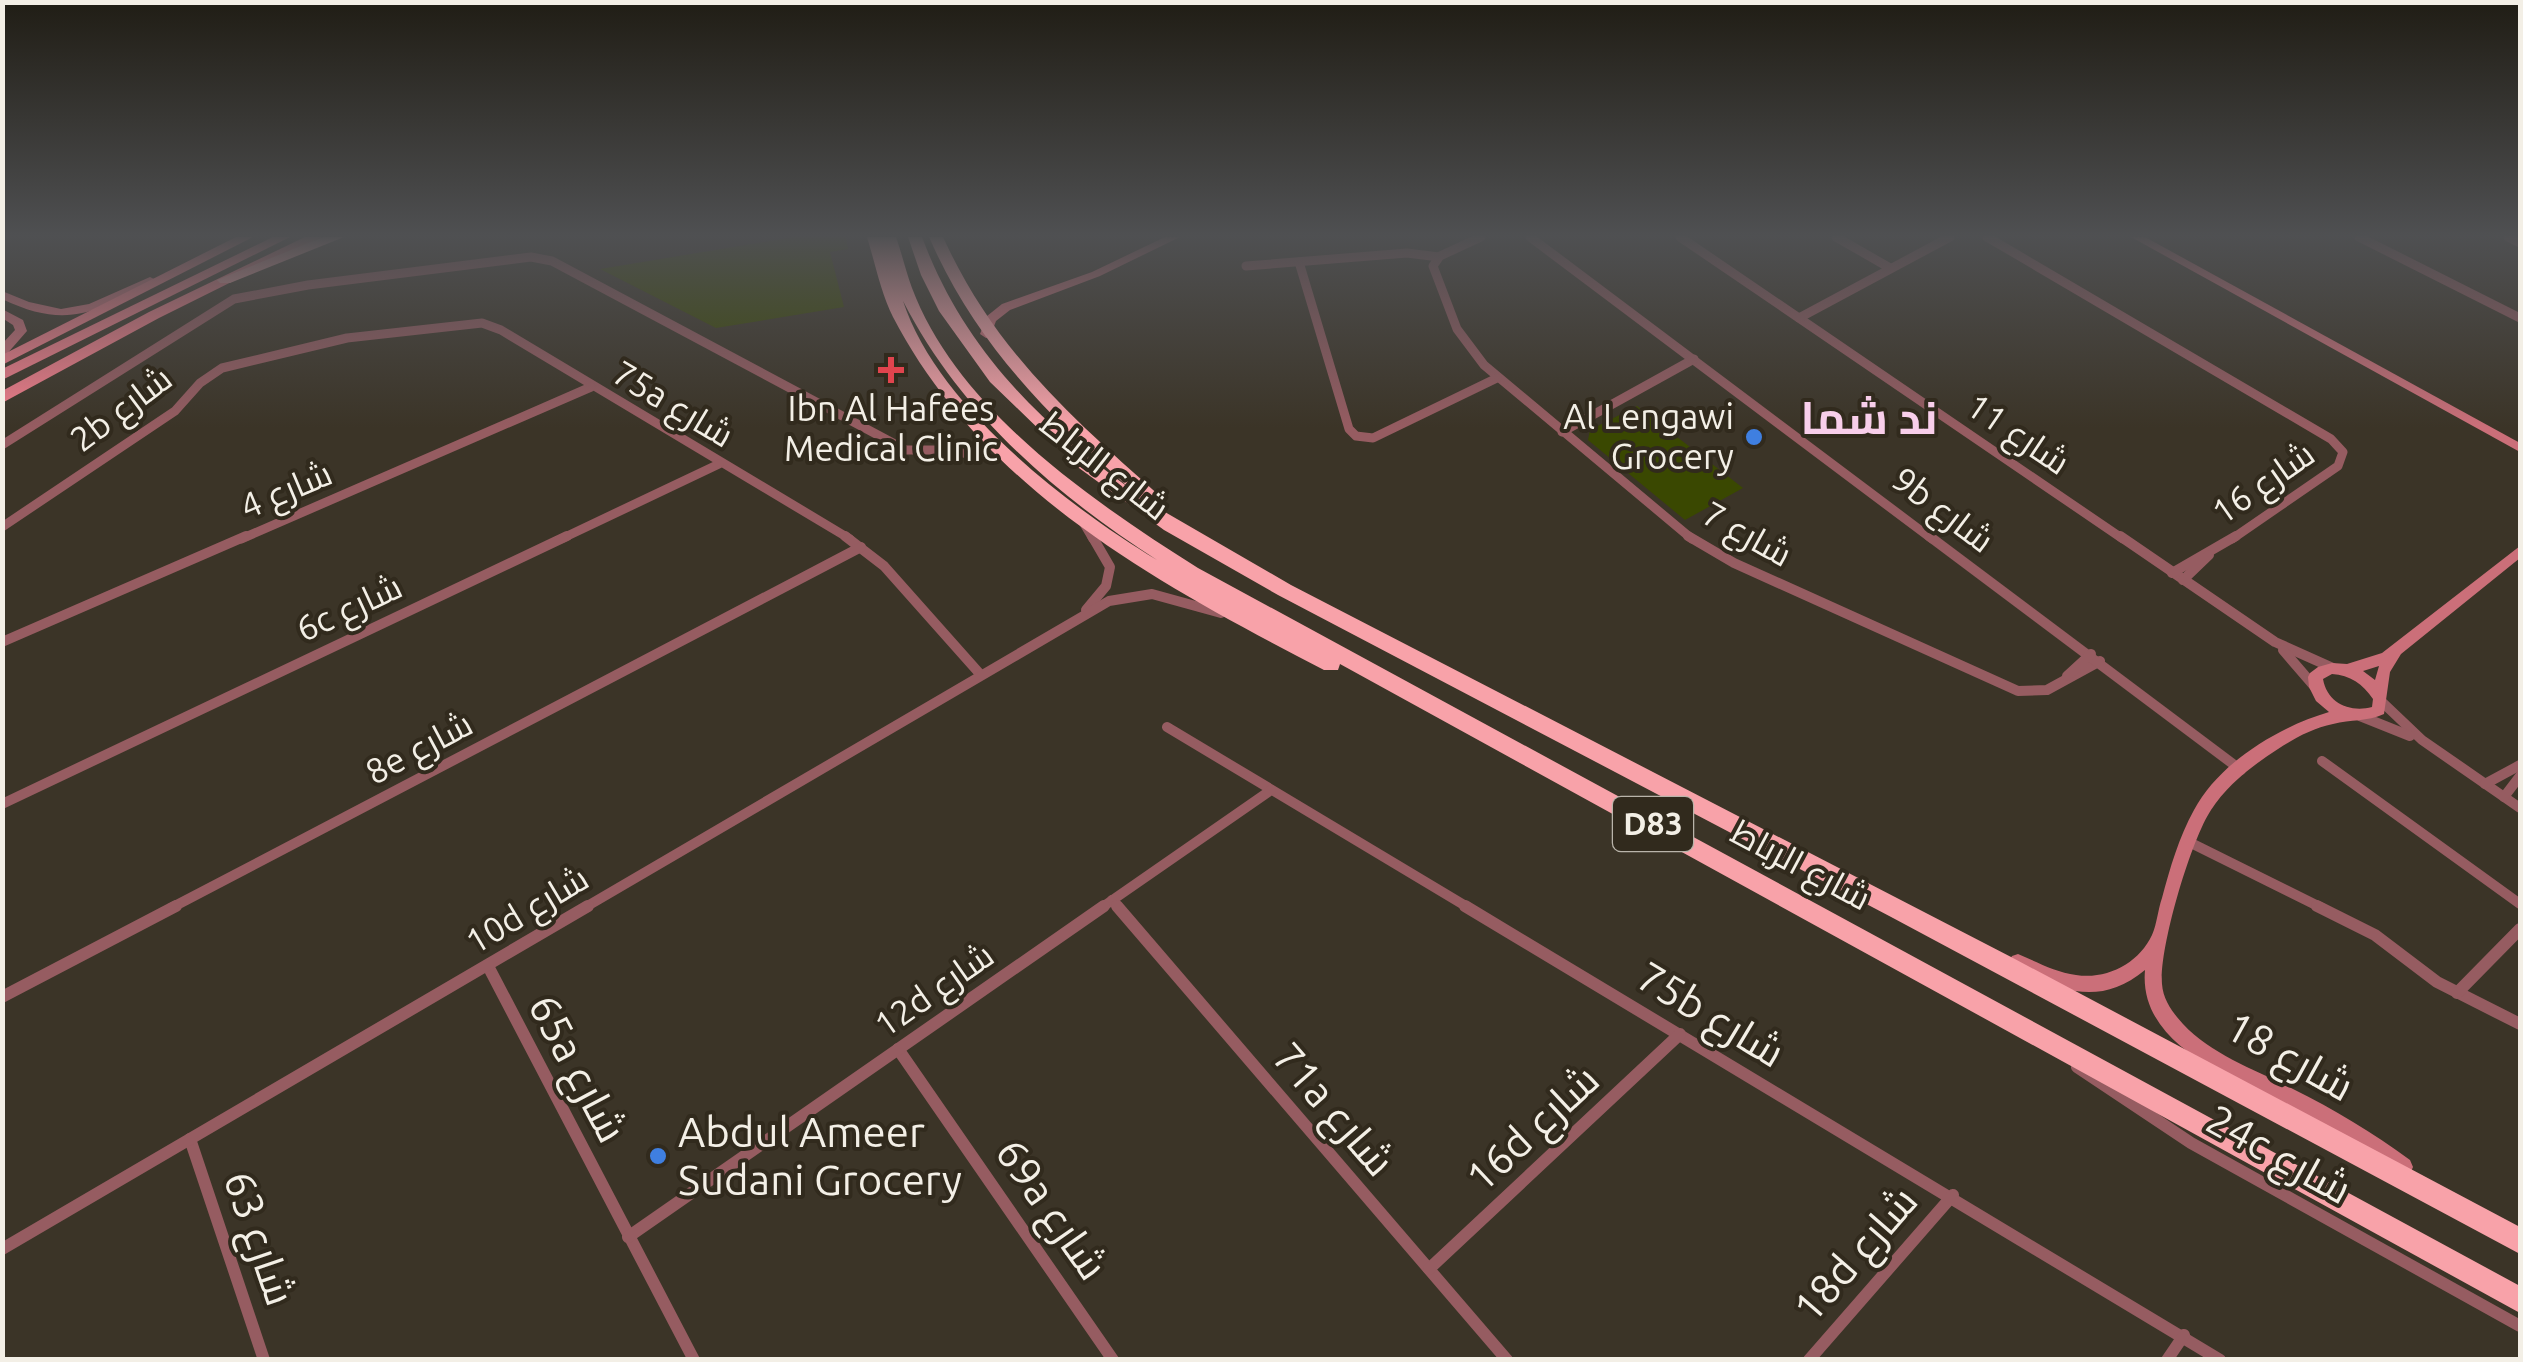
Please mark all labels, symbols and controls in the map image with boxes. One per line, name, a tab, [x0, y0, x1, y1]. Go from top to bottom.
street label: 75a شارع	[604, 352, 741, 458]
street label: 2b شارع	[62, 357, 181, 462]
marker: Ibn Al Hafees Medical Clinic	[878, 357, 904, 383]
street label: شارع 11	[1957, 384, 2078, 485]
place label: Ibn Al Hafees Medical Clinic	[784, 388, 998, 468]
district label: ند شما	[1801, 392, 1937, 443]
place label: Al Lengawi Grocery	[1563, 396, 1734, 476]
street label: شارع الرباط	[1031, 403, 1178, 531]
marker: Al Lengawi Grocery	[1743, 426, 1765, 448]
street label: شارع 16	[2204, 433, 2323, 535]
street label: شارع 4	[234, 452, 339, 530]
street label: 9b شارع	[1883, 458, 2002, 563]
street label: شارع 7	[1694, 492, 1799, 577]
street label: 6c شارع	[289, 565, 409, 652]
street label: 8e شارع	[358, 702, 481, 795]
road number: D83	[1613, 797, 1693, 851]
street label: شارع الرباط	[1723, 811, 1878, 921]
street label: 10d شارع	[458, 857, 597, 965]
street label: 12d شارع	[866, 934, 1003, 1048]
street label: 75b شارع	[1627, 951, 1793, 1080]
street label: 65a شارع	[516, 986, 637, 1152]
street label: شارع 18	[2216, 1001, 2362, 1114]
street label: 71a شارع	[1260, 1033, 1405, 1188]
street label: 16d شارع	[1456, 1055, 1611, 1204]
street label: 24c شارع	[2196, 1095, 2360, 1217]
place label: Abdul Ameer Sudani Grocery	[678, 1108, 962, 1203]
street label: 69a شارع	[983, 1130, 1118, 1291]
marker: Abdul Ameer Sudani Grocery	[647, 1145, 669, 1167]
street label: شارع 63	[211, 1165, 305, 1313]
street label: 18d شارع	[1783, 1177, 1930, 1334]

